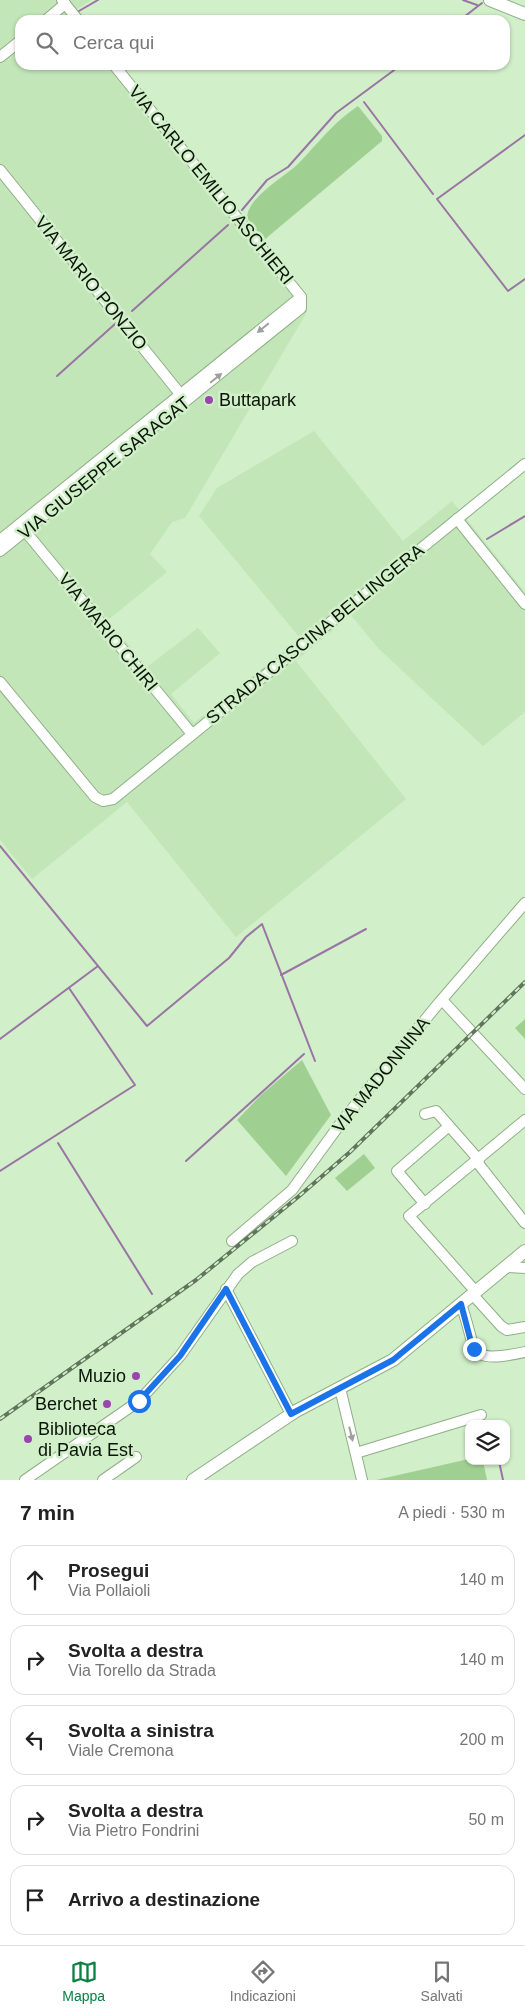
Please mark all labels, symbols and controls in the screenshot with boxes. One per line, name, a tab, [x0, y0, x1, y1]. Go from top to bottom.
search box	[15, 15, 510, 70]
icon: search	[33, 29, 61, 57]
text: Cerca qui	[73, 32, 154, 53]
street label: VIA CARLO EMILIO ASCHIERI	[125, 82, 297, 288]
street label: VIA MARIO PONZIO	[31, 212, 151, 354]
one-way arrow	[257, 323, 270, 334]
one-way arrow	[209, 373, 222, 384]
place label: Buttapark	[219, 390, 297, 410]
street label: VIA GIUSEPPE SARAGAT	[14, 393, 194, 543]
marker: Buttapark	[203, 394, 215, 406]
street label: STRADA CASCINA BELLINGERA	[202, 540, 428, 728]
street label: VIA MARIO CHIRI	[54, 569, 162, 695]
street label: VIA MADONNINA	[328, 1013, 434, 1137]
route end	[463, 1338, 486, 1361]
place label: Muzio	[78, 1366, 126, 1386]
marker: Muzio	[130, 1370, 142, 1382]
route start	[128, 1390, 151, 1413]
place label: Berchet	[35, 1394, 97, 1414]
marker: Berchet	[101, 1398, 113, 1410]
place label: Biblioteca di Pavia Est	[38, 1419, 133, 1460]
map controls	[465, 1420, 510, 1465]
button: layers	[465, 1420, 510, 1465]
one-way arrow	[347, 1426, 355, 1441]
marker: Biblioteca di Pavia Est	[22, 1433, 34, 1445]
text: 7 min	[20, 1501, 75, 1524]
text: A piedi · 530 m	[398, 1504, 505, 1521]
text: Prosegui	[68, 1560, 149, 1581]
icon: ahead	[21, 1566, 49, 1594]
text: 140 m	[460, 1571, 504, 1588]
text: Via Pollaioli	[68, 1582, 150, 1599]
text: Svolta a destra	[68, 1640, 203, 1661]
icon: right	[21, 1646, 49, 1674]
text: 140 m	[460, 1651, 504, 1668]
text: Via Torello da Strada	[68, 1662, 216, 1679]
text: Svolta a sinistra	[68, 1720, 214, 1741]
icon: left	[21, 1726, 49, 1754]
text: 200 m	[460, 1731, 504, 1748]
text: Viale Cremona	[68, 1742, 174, 1759]
text: Svolta a destra	[68, 1800, 203, 1821]
icon: right	[21, 1806, 49, 1834]
text: 50 m	[468, 1811, 504, 1828]
text: Via Pietro Fondrini	[68, 1822, 199, 1839]
icon: arrive	[21, 1886, 49, 1914]
text: Arrivo a destinazione	[68, 1889, 260, 1910]
tab: Mappa	[62, 1958, 105, 2004]
tab: Indicazioni	[230, 1958, 296, 2004]
tab: Salvati	[421, 1958, 463, 2004]

